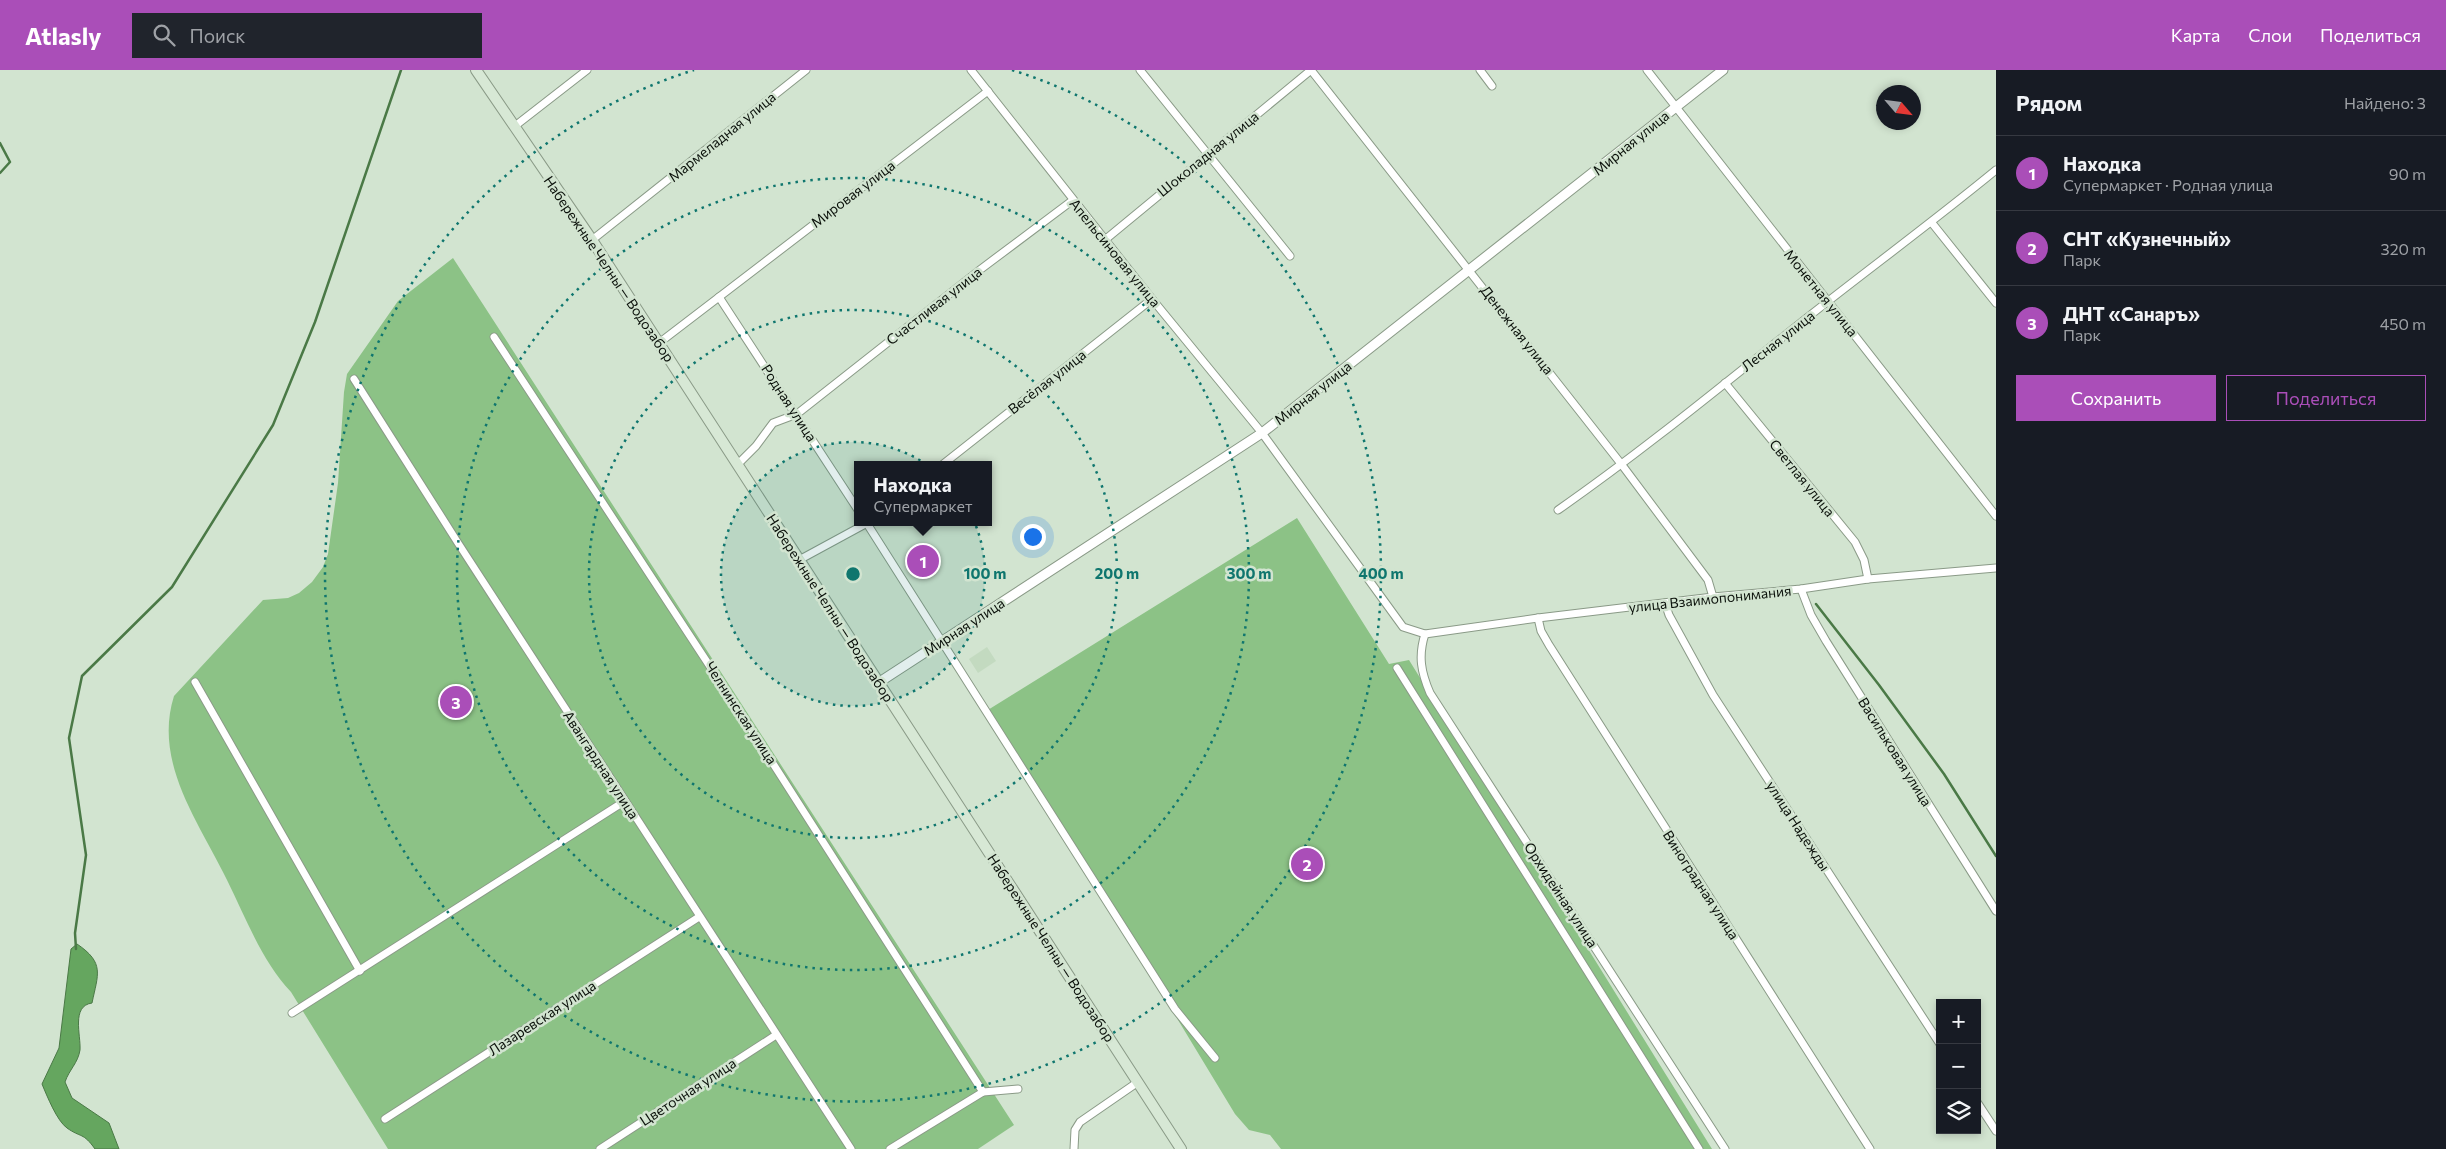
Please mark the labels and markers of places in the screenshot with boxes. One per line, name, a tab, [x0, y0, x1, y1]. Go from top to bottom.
pin: 1	[907, 542, 939, 580]
centre of rings	[844, 565, 862, 583]
pin: 3	[440, 683, 472, 721]
pin: 2	[1291, 845, 1323, 883]

